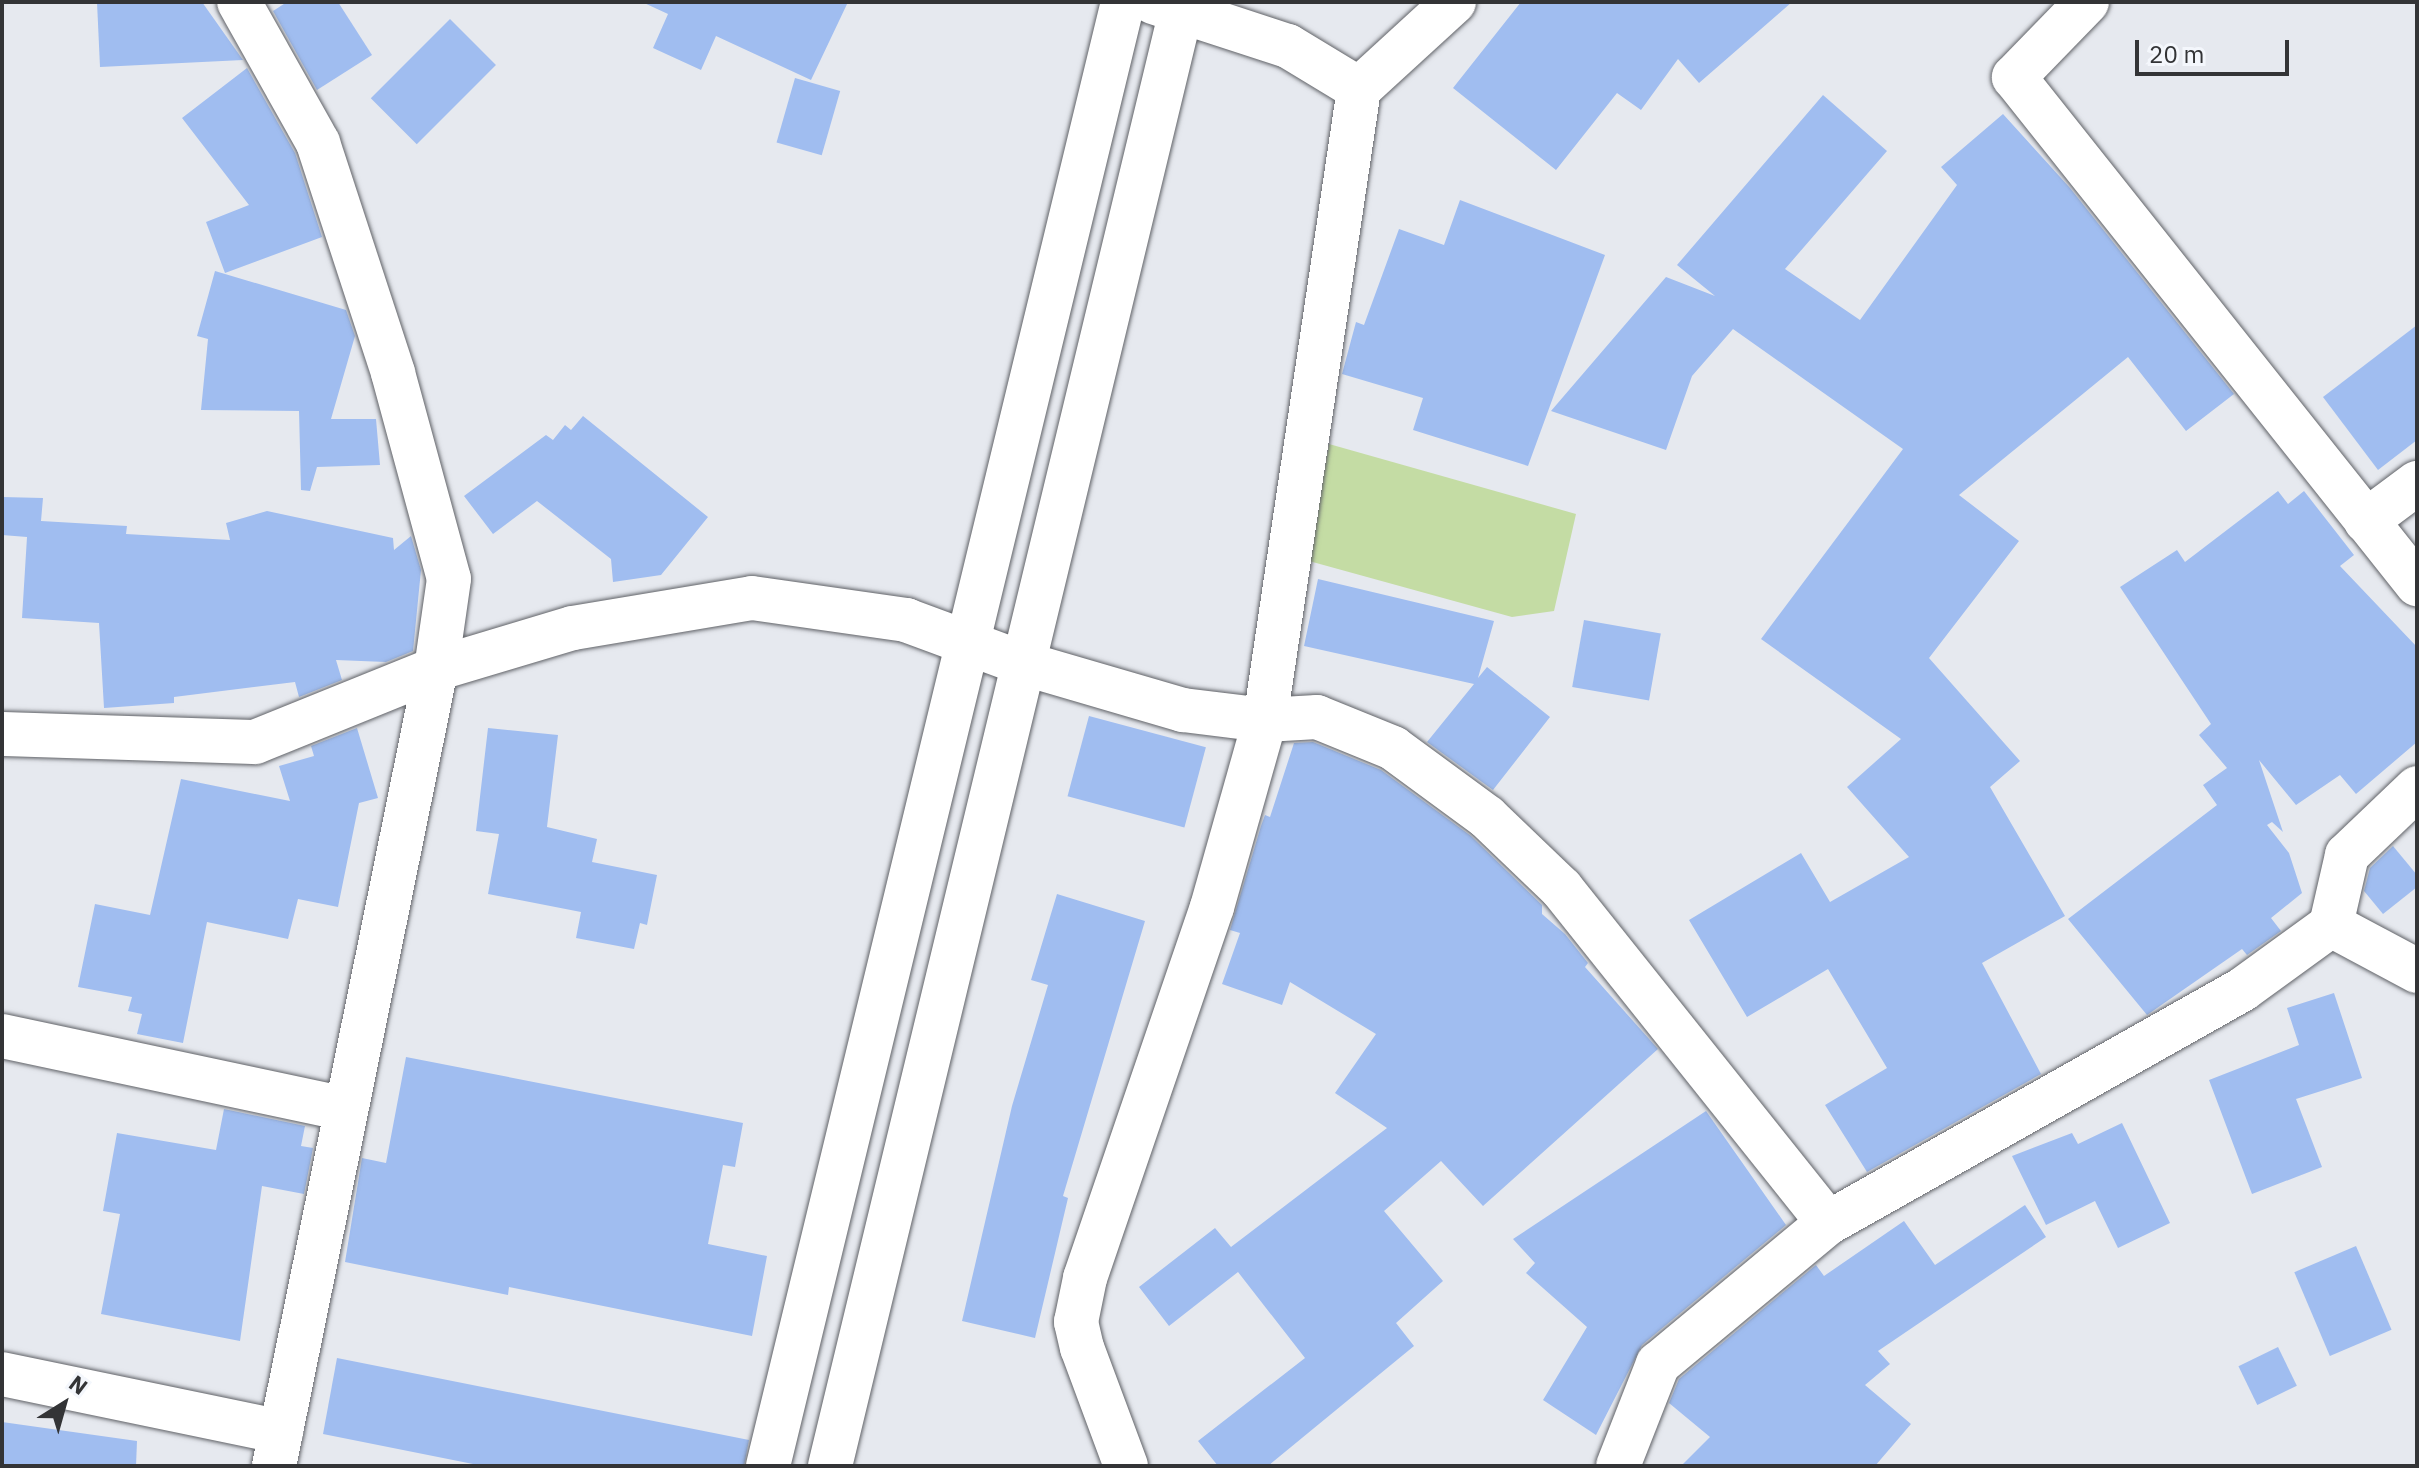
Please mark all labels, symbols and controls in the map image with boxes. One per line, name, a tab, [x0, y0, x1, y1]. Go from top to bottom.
scale bar	[2139, 24, 2293, 74]
text: 20 m	[2149, 38, 2204, 70]
north arrow	[24, 1364, 104, 1444]
text: N	[64, 1368, 94, 1401]

